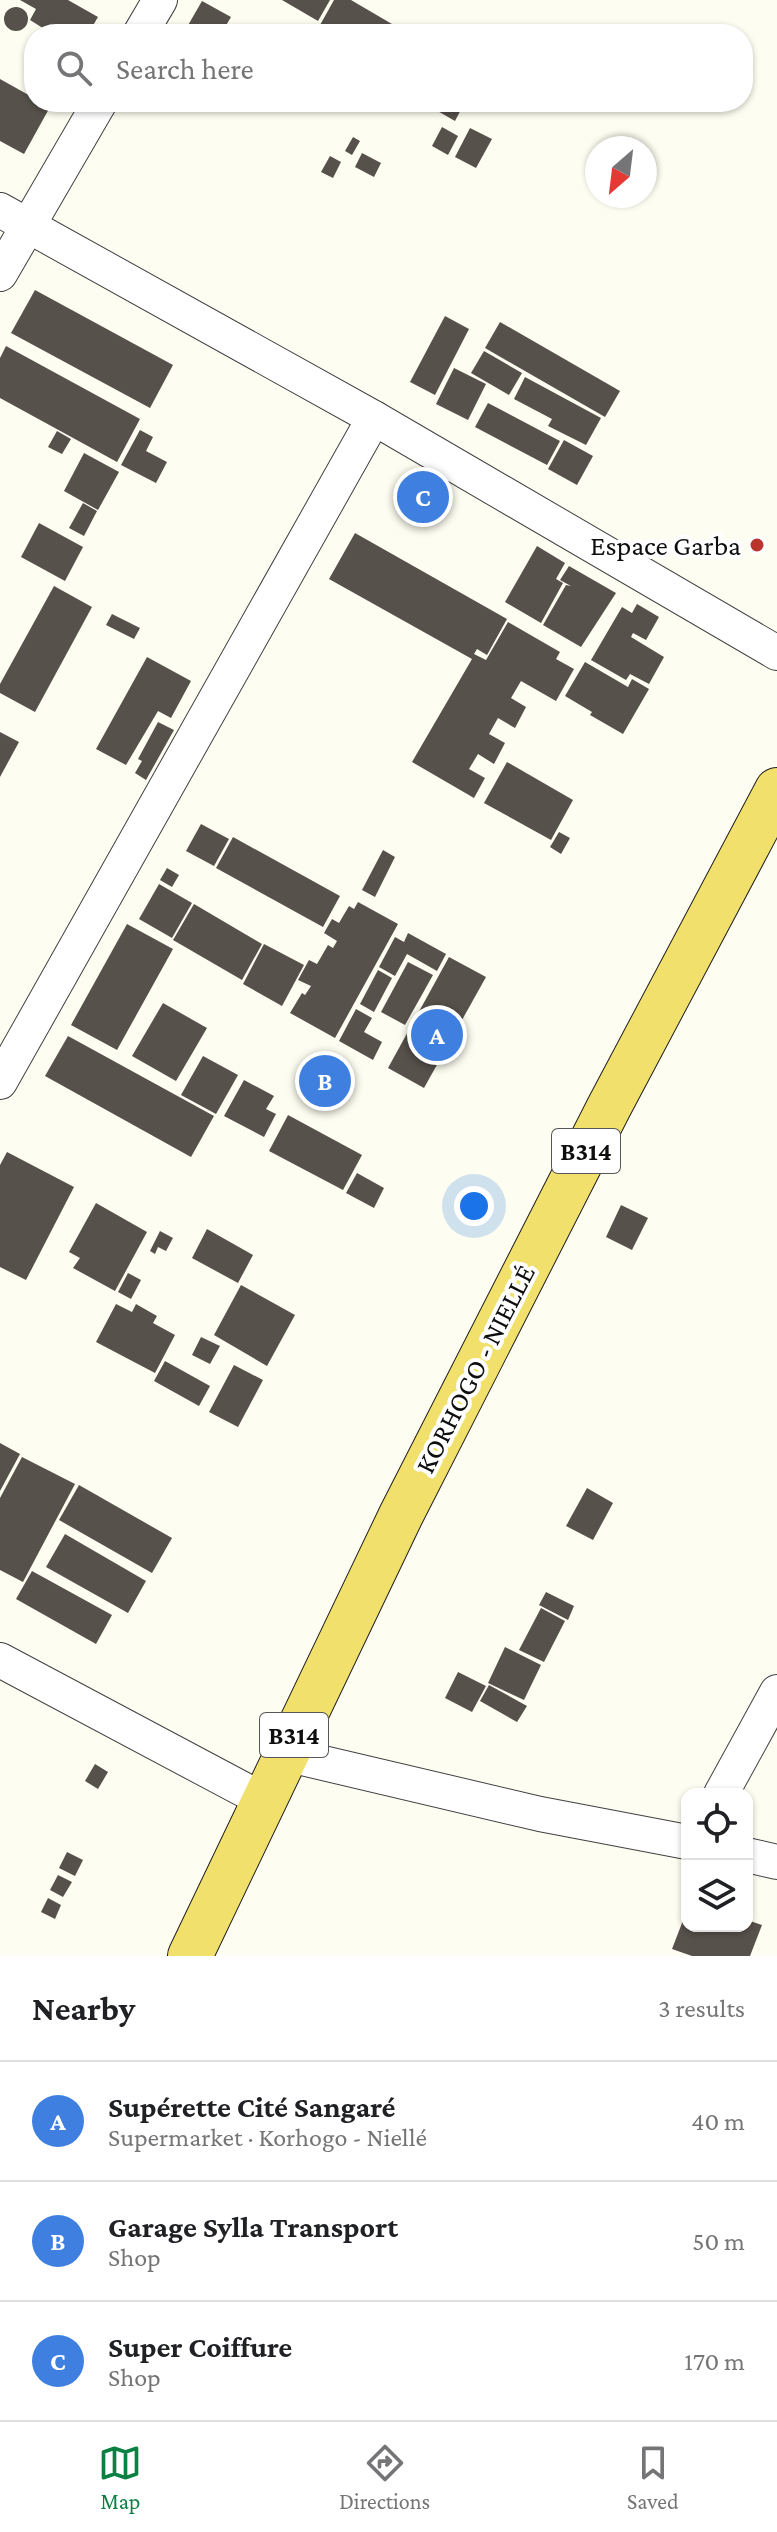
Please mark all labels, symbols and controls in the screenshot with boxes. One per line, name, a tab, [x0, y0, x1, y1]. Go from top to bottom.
search box	[24, 24, 753, 112]
icon: search	[52, 46, 96, 90]
text: Search here	[116, 52, 254, 85]
north arrow	[585, 136, 657, 208]
pin: C	[397, 467, 449, 527]
place label: Espace Garba	[590, 530, 741, 561]
marker: Espace Garba	[748, 536, 766, 554]
pin: A	[411, 1005, 463, 1065]
pin: B	[299, 1051, 351, 1111]
road number: B314	[552, 1129, 620, 1173]
your location	[454, 1186, 494, 1226]
street label: KORHOGO - NIELLÉ	[409, 1260, 541, 1478]
road number: B314	[260, 1713, 328, 1757]
map controls	[681, 1788, 753, 1932]
button: locate	[681, 1788, 753, 1860]
button: layers	[681, 1860, 753, 1932]
text: Nearby	[32, 1990, 135, 2027]
text: 3 results	[658, 1994, 745, 2023]
text: Supérette Cité Sangaré	[108, 2090, 395, 2123]
text: A	[50, 2107, 66, 2136]
text: 40 m	[691, 2107, 745, 2136]
text: Supermarket · Korhogo - Niellé	[108, 2123, 427, 2152]
text: Garage Sylla Transport	[108, 2210, 398, 2243]
text: B	[50, 2227, 66, 2256]
text: 50 m	[692, 2227, 745, 2256]
text: Shop	[108, 2243, 161, 2272]
text: Super Coiffure	[108, 2330, 292, 2363]
text: C	[50, 2347, 66, 2376]
text: 170 m	[684, 2347, 745, 2376]
text: Shop	[108, 2363, 161, 2392]
tab: Map	[98, 2441, 142, 2514]
tab: Directions	[339, 2441, 430, 2514]
tab: Saved	[627, 2441, 679, 2514]

